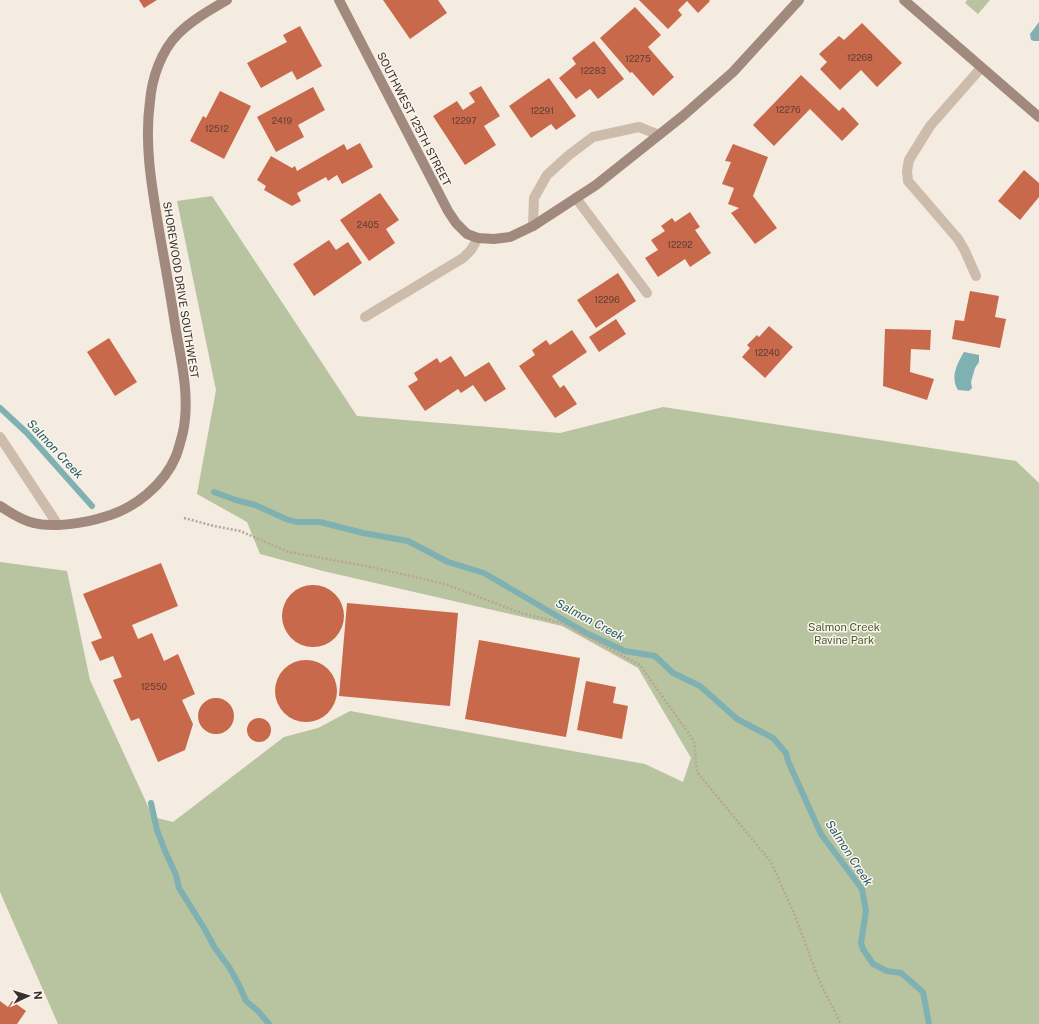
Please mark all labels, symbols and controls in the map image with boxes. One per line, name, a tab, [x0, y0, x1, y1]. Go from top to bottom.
street label: SOUTHWEST 125TH STREET	[375, 50, 453, 188]
house number: 12268	[847, 52, 873, 63]
house number: 12275	[625, 53, 651, 64]
house number: 12283	[580, 65, 606, 76]
house number: 12276	[775, 104, 801, 115]
house number: 12291	[530, 105, 554, 116]
house number: 2419	[272, 115, 293, 126]
house number: 12297	[451, 115, 477, 126]
house number: 12512	[205, 123, 229, 134]
street label: SHOREWOOD DRIVE SOUTHWEST	[161, 201, 201, 380]
house number: 2405	[357, 219, 379, 230]
house number: 12292	[667, 239, 693, 250]
house number: 12296	[594, 294, 620, 305]
house number: 12240	[754, 347, 780, 358]
water label: Salmon Creek	[24, 417, 86, 482]
water label: Salmon Creek	[553, 596, 627, 644]
park label: Salmon Creek Ravine Park	[808, 621, 880, 646]
house number: 12550	[141, 681, 168, 692]
water label: Salmon Creek	[823, 817, 876, 889]
north arrow	[8, 976, 48, 1016]
text: N	[32, 991, 44, 1000]

